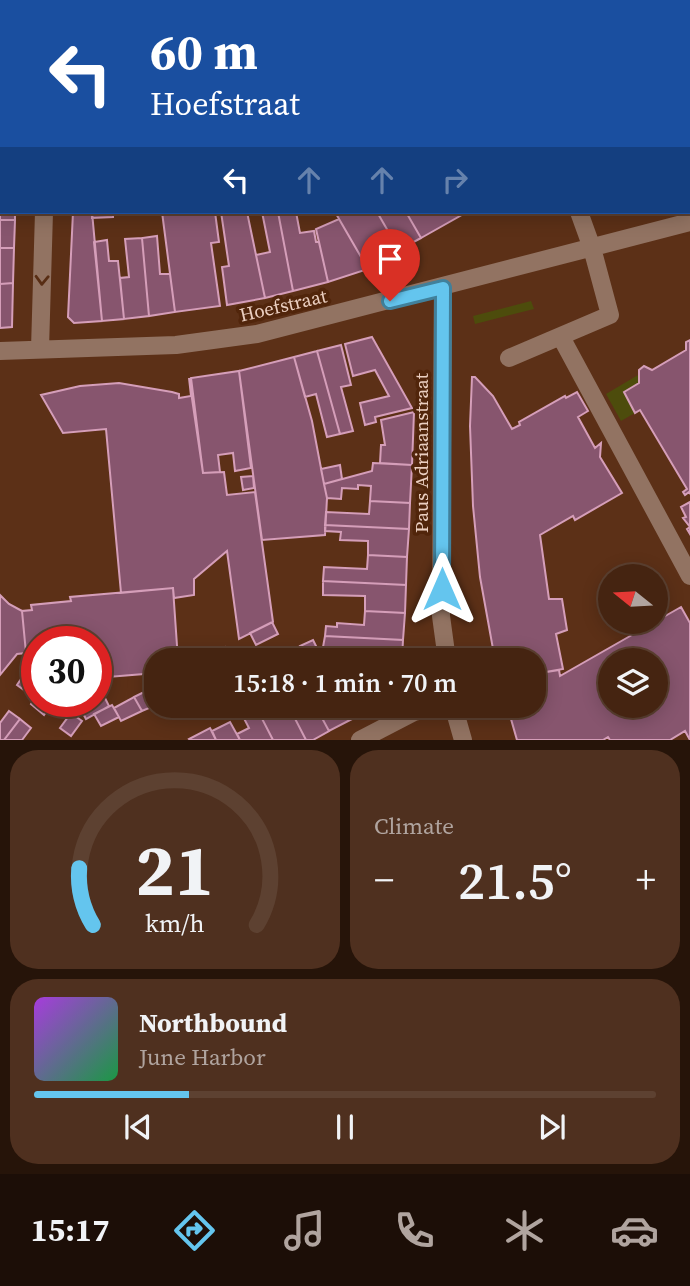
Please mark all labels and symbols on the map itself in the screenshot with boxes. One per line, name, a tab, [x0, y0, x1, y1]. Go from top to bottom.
pin	[360, 229, 420, 301]
one-way arrow	[35, 275, 50, 286]
street label: Hoefstraat	[237, 282, 330, 328]
street label: Paus Adriaanstraat	[408, 372, 434, 533]
position arrow	[405, 552, 479, 626]
north arrow	[598, 564, 668, 634]
speed limit sign: 30	[21, 626, 112, 717]

